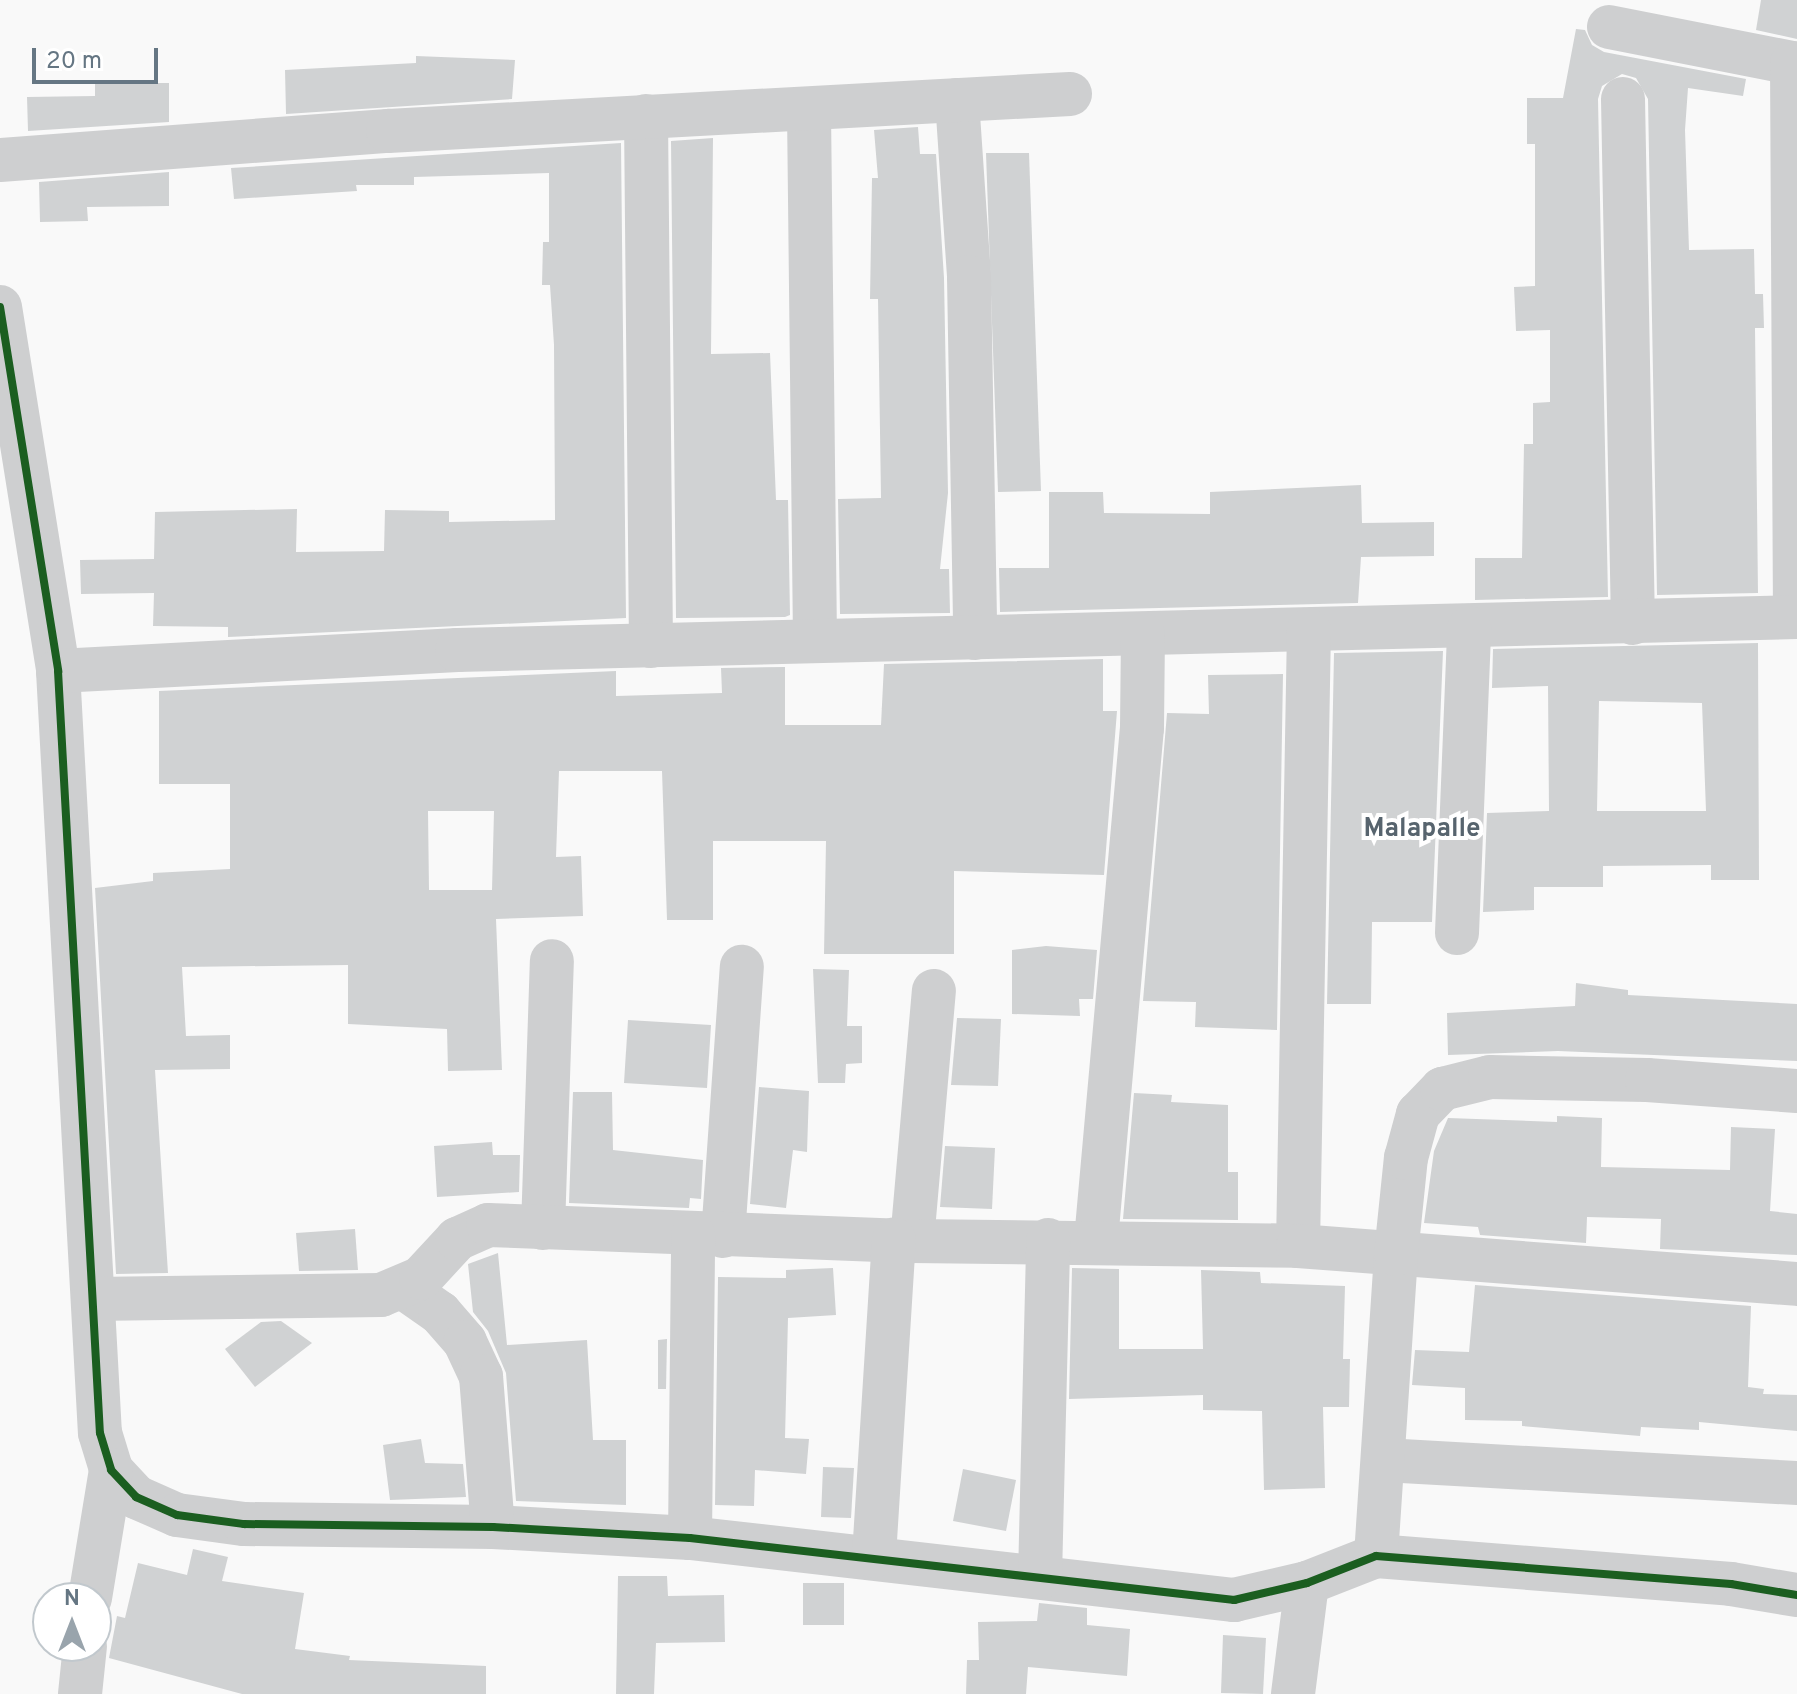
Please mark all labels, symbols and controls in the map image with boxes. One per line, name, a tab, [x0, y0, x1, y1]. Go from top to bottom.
scale bar	[36, 32, 162, 82]
text: 20 m	[46, 47, 102, 77]
district label: Malapalle	[1363, 814, 1481, 846]
north arrow	[32, 1582, 112, 1662]
text: N	[64, 1586, 80, 1613]

